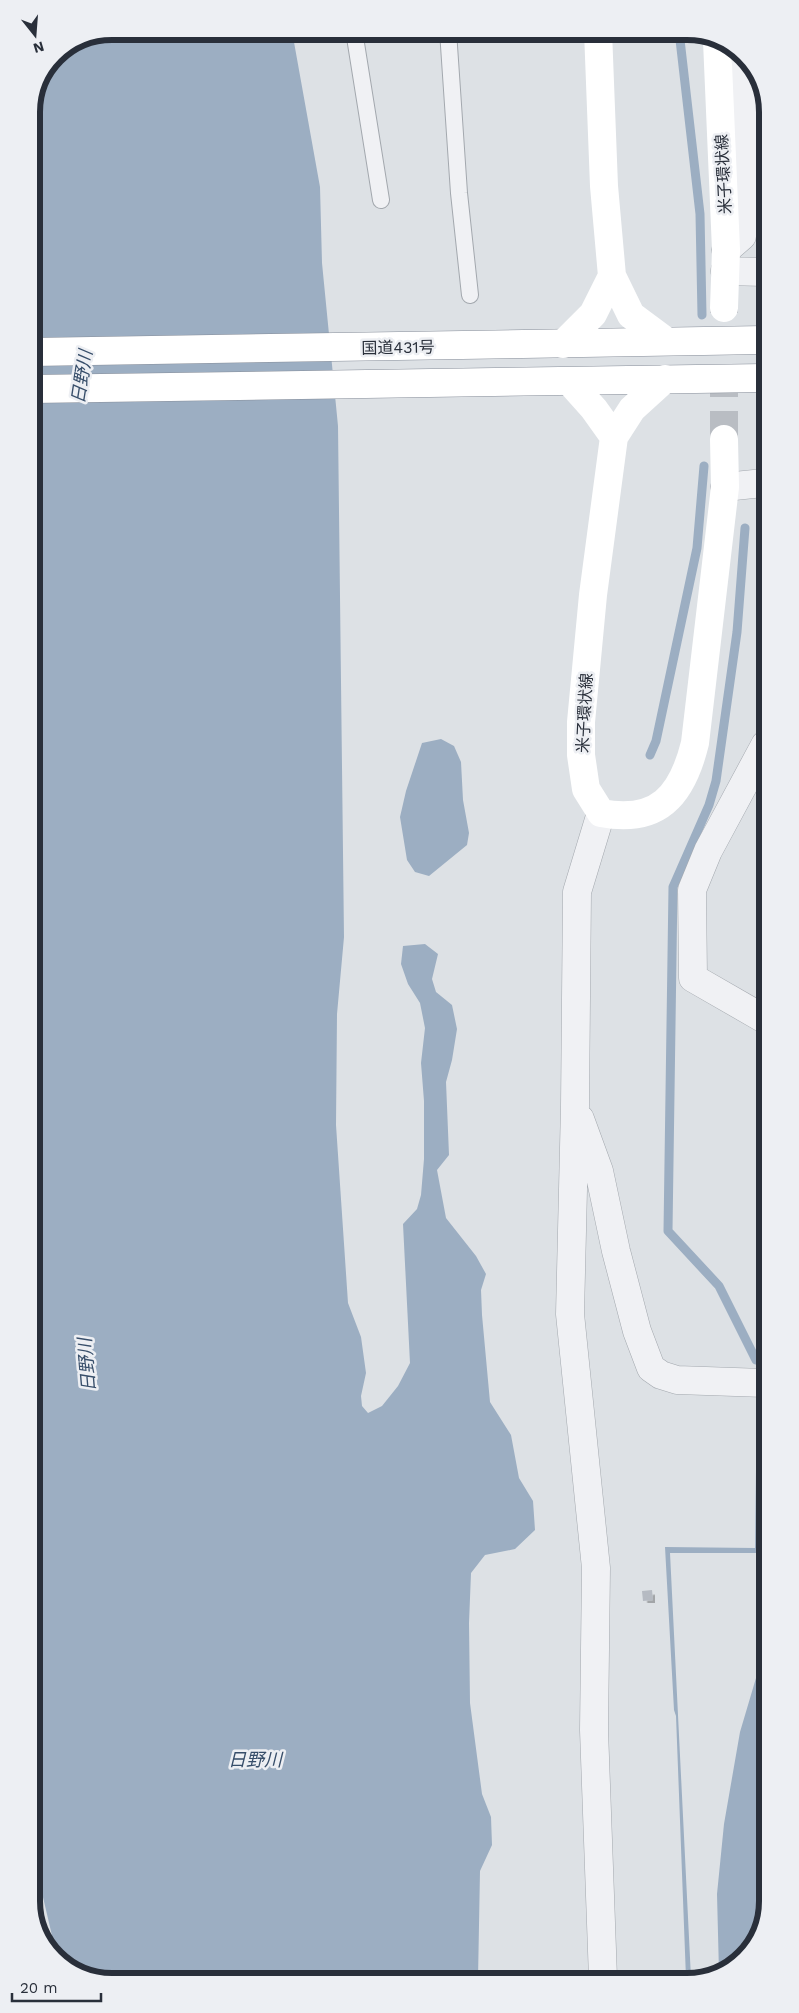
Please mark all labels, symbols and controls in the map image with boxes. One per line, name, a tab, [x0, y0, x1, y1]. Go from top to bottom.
north arrow	[10, 10, 60, 60]
text: N	[32, 38, 46, 57]
street label: 米子環状線	[712, 134, 735, 214]
street label: 国道431号	[361, 337, 435, 358]
water label: 日野川	[67, 347, 96, 405]
street label: 米子環状線	[573, 673, 596, 753]
water label: 日野川	[74, 1335, 99, 1393]
water label: 日野川	[228, 1749, 284, 1770]
scale bar	[12, 1970, 101, 2002]
text: 20 m	[20, 1979, 58, 1997]

